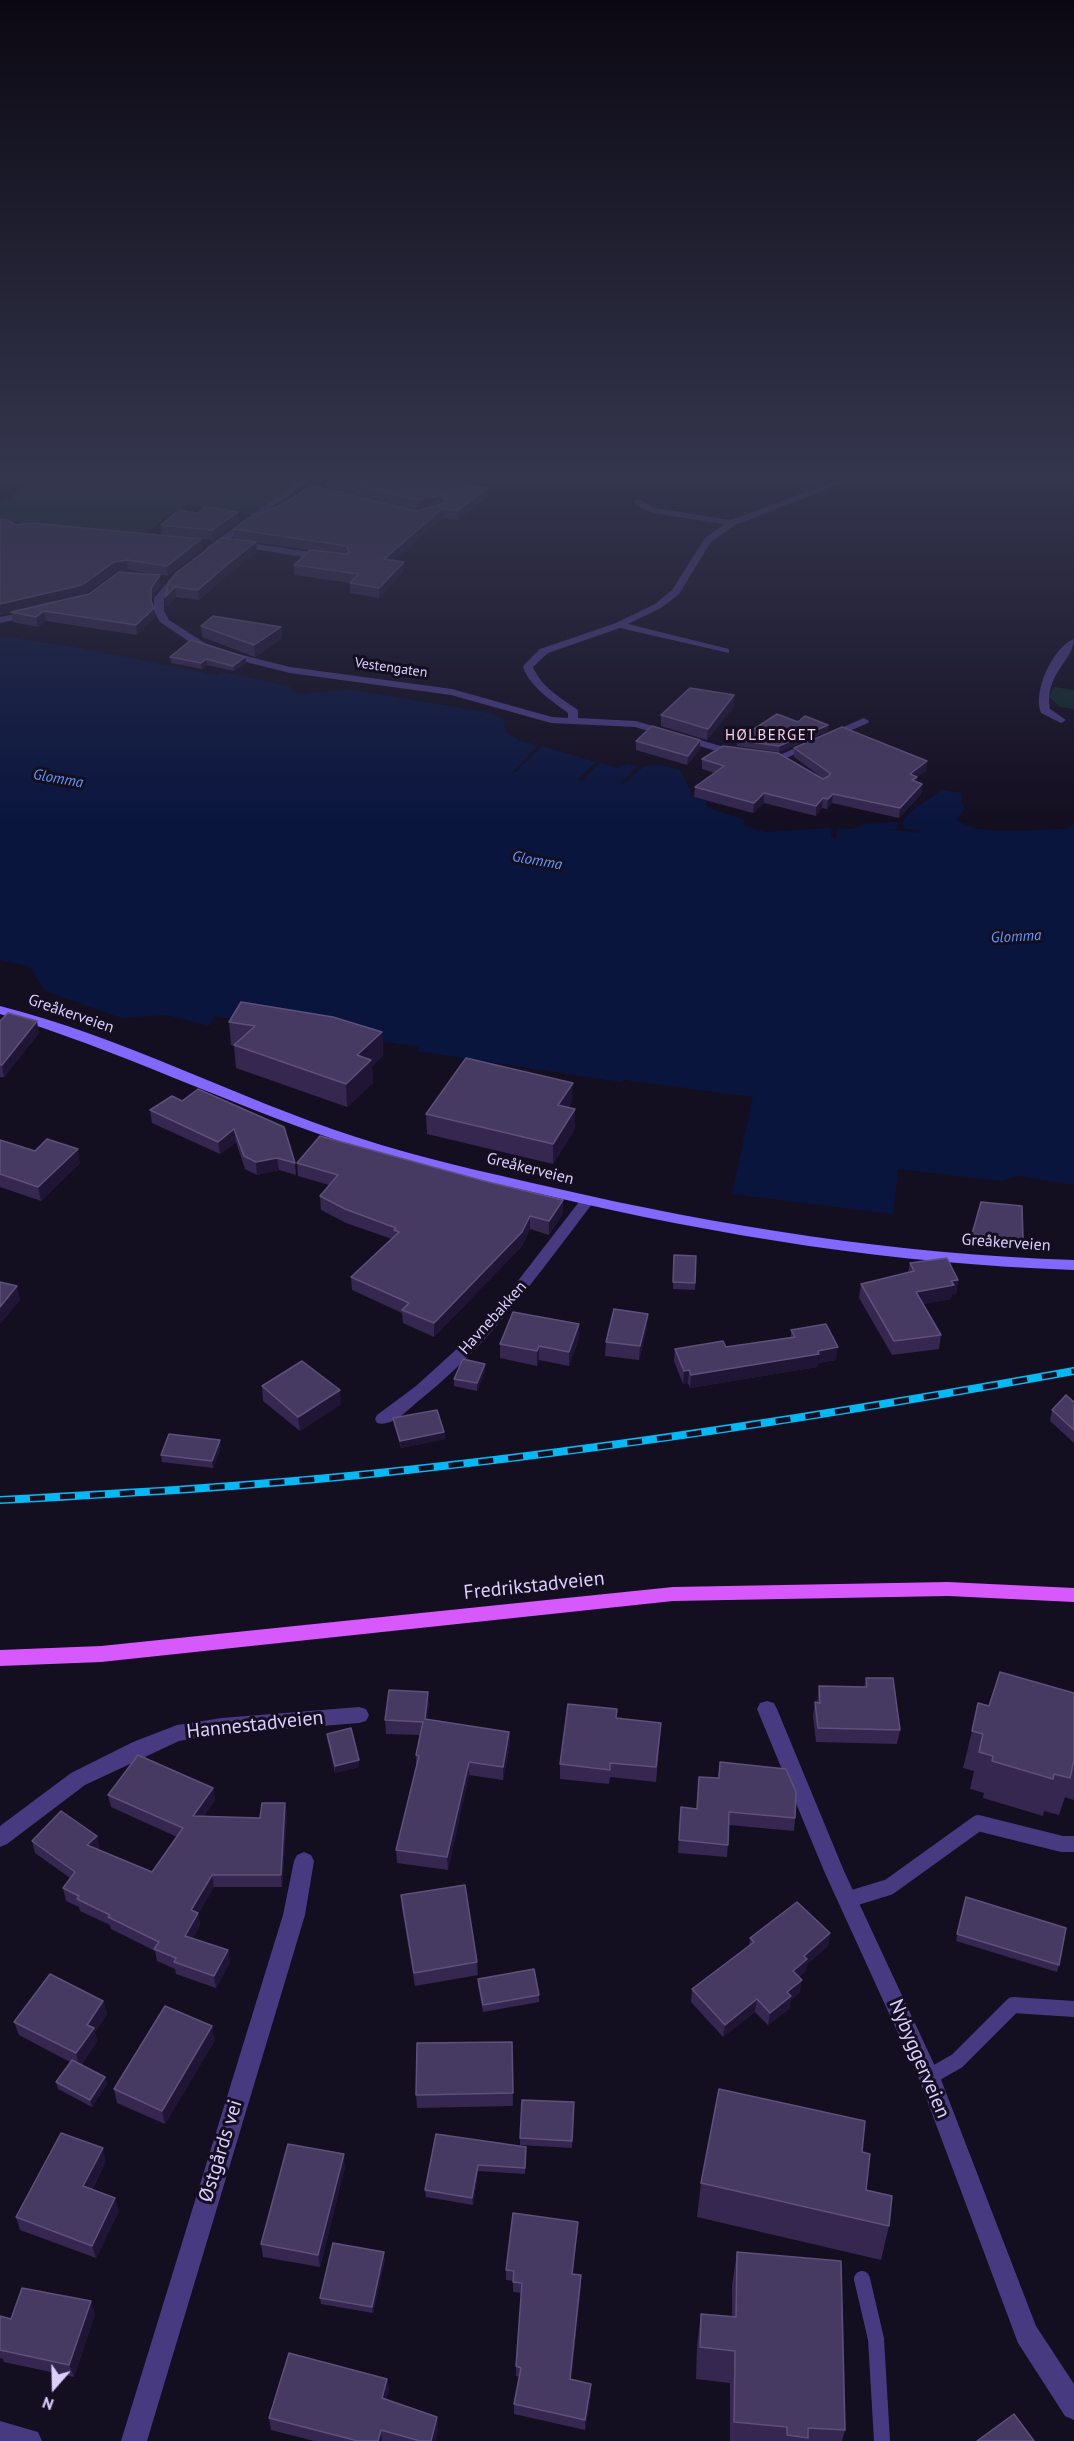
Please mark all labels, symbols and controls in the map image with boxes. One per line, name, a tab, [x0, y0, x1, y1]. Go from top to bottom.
street label: Vestengaten	[354, 655, 428, 681]
district label: HØLBERGET	[725, 727, 817, 745]
water label: Glomma	[32, 766, 84, 792]
water label: Glomma	[511, 848, 563, 874]
water label: Glomma	[990, 927, 1042, 947]
street label: Greåkerveien	[26, 990, 116, 1038]
street label: Greåkerveien	[484, 1149, 576, 1189]
street label: Greåkerveien	[961, 1230, 1051, 1256]
street label: Havnebakken	[455, 1277, 531, 1359]
street label: Fredrikstadveien	[462, 1567, 606, 1605]
street label: Hannestadveien	[185, 1706, 325, 1744]
street label: Nybyggerveien	[883, 1996, 955, 2122]
street label: Østgårds vei	[194, 2097, 248, 2205]
north arrow	[24, 2357, 84, 2417]
text: N	[39, 2393, 56, 2415]

